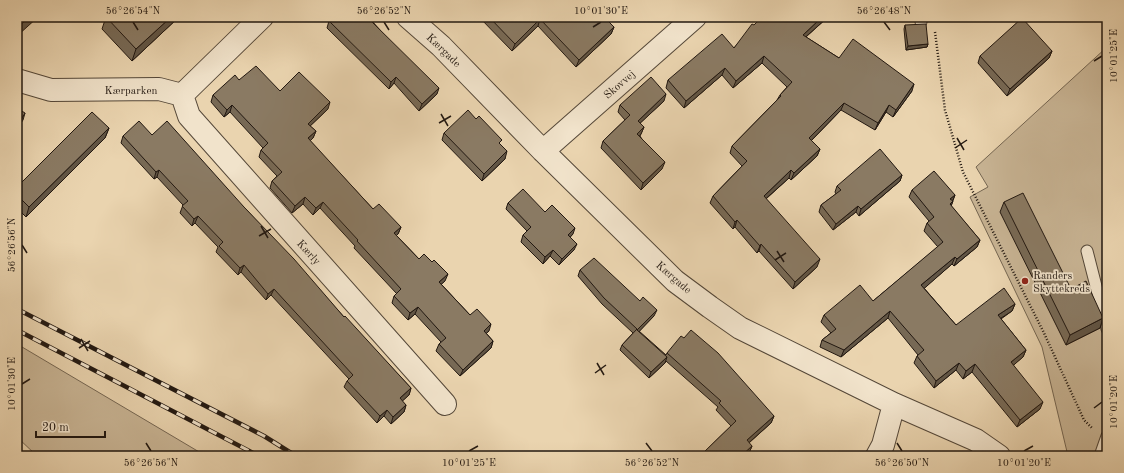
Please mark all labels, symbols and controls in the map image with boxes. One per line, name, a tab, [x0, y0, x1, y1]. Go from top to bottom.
text: 56°26'54"N	[106, 6, 161, 16]
text: 56°26'52"N	[357, 6, 412, 16]
text: 10°01'30"E	[574, 6, 628, 16]
text: 56°26'48"N	[857, 6, 912, 16]
text: 10°01'25"E	[1109, 29, 1119, 83]
street label: Kærgade	[424, 32, 462, 70]
street label: Skovvej	[602, 69, 638, 102]
street label: Kærparken	[105, 86, 158, 97]
text: 56°26'56"N	[7, 217, 17, 272]
street label: Kærly	[294, 238, 322, 268]
street label: Kærgade	[653, 260, 693, 296]
place label: Randers Skyttekreds	[1033, 271, 1090, 295]
marker: Randers Skyttekreds	[1020, 276, 1030, 286]
text: 10°01'30"E	[7, 357, 17, 411]
text: 10°01'20"E	[1109, 375, 1119, 429]
scale bar	[36, 413, 105, 439]
text: 20 m	[42, 422, 69, 434]
text: 56°26'56"N	[124, 458, 179, 468]
text: 10°01'25"E	[442, 458, 496, 468]
text: 56°26'52"N	[625, 458, 680, 468]
text: 56°26'50"N	[875, 458, 930, 468]
text: 10°01'20"E	[997, 458, 1051, 468]

